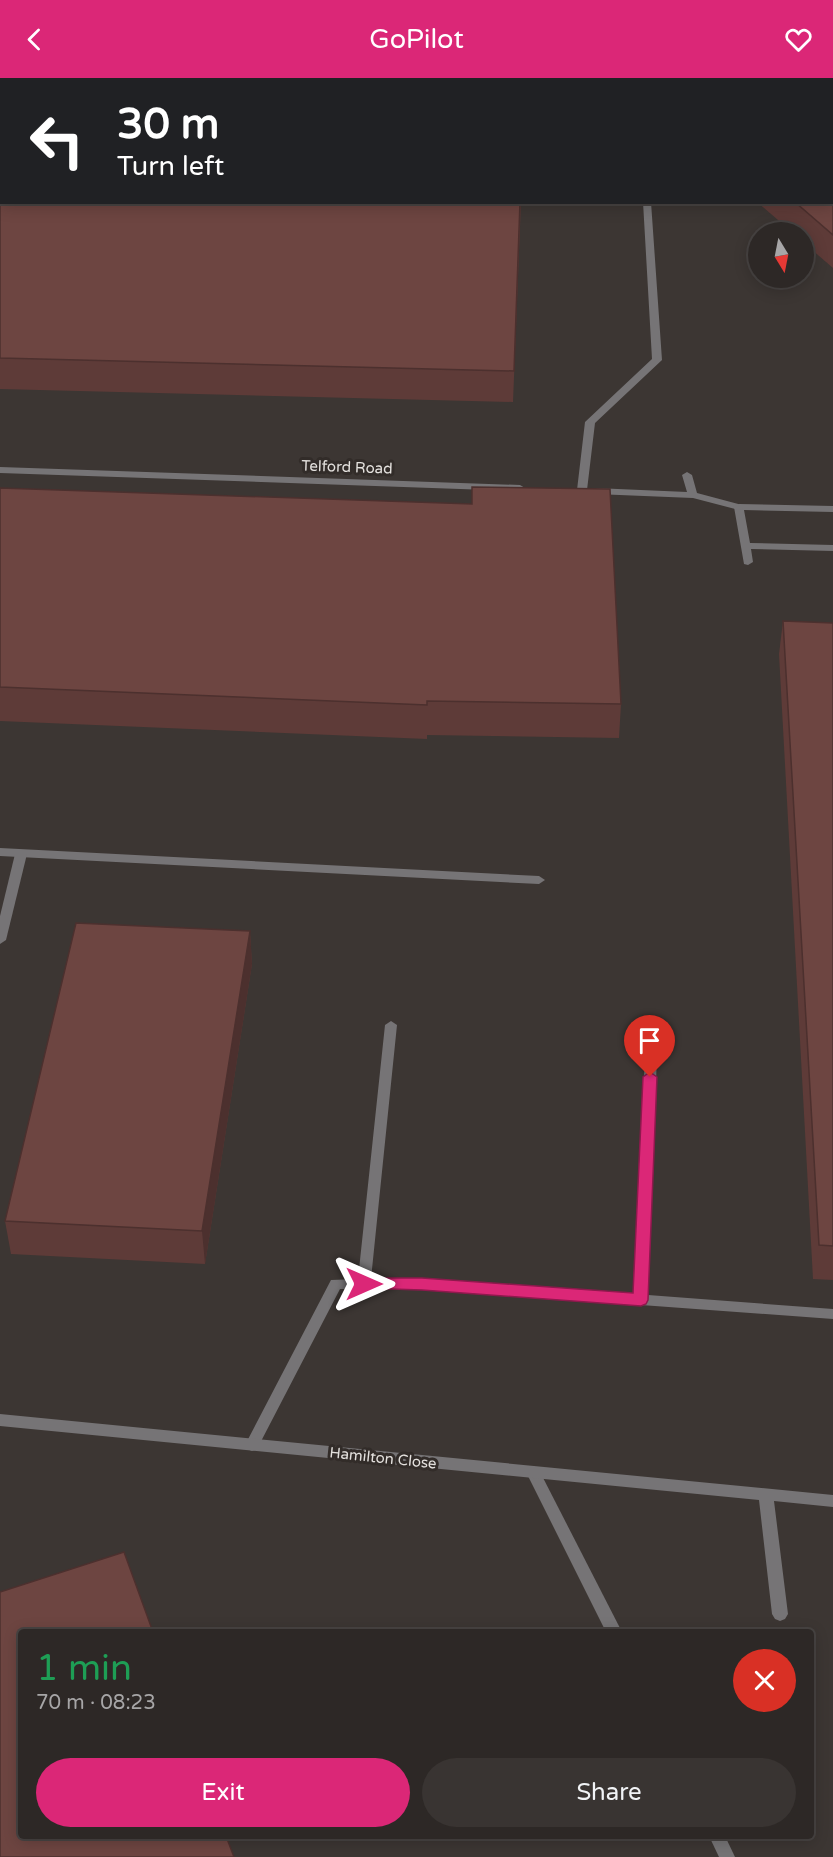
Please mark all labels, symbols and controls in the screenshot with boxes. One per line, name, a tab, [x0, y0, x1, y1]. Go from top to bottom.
icon: back	[18, 23, 51, 56]
text: GoPilot	[369, 23, 464, 56]
icon: heart	[782, 23, 815, 56]
text: 30 m	[117, 99, 219, 150]
icon: left	[18, 102, 96, 180]
text: Turn left	[117, 150, 224, 183]
north arrow	[748, 222, 814, 288]
map controls	[748, 222, 814, 288]
street label: Telford Road	[301, 456, 393, 478]
pin	[624, 1015, 675, 1077]
icon: arrive	[633, 1024, 666, 1057]
position arrow	[332, 1252, 396, 1316]
street label: Hamilton Close	[328, 1443, 438, 1473]
text: 1 min	[36, 1647, 132, 1690]
button: close	[733, 1649, 796, 1712]
text: 70 m · 08:23	[36, 1691, 156, 1715]
button: Exit	[36, 1758, 410, 1827]
button: Share	[422, 1758, 796, 1827]

